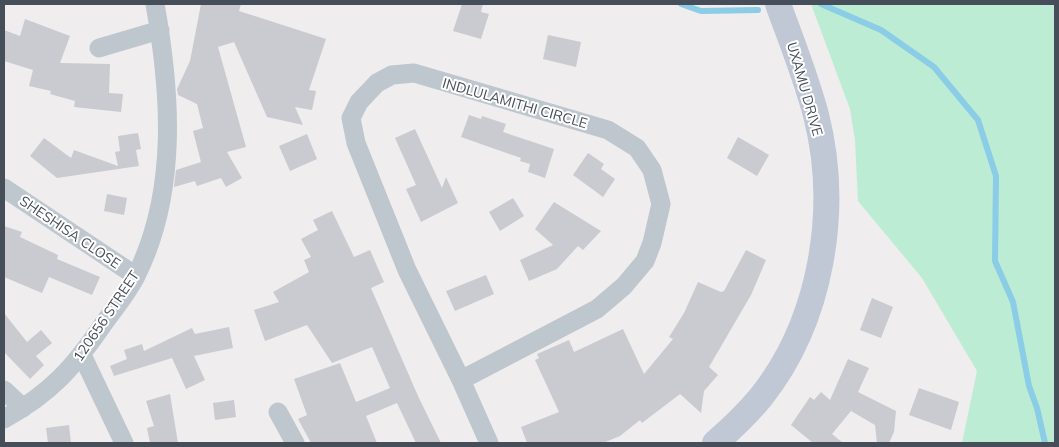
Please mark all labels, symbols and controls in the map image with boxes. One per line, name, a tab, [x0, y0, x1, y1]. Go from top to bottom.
street label: UXAMU DRIVE	[783, 40, 827, 138]
street label: INDLULAMITHI CIRCLE	[440, 74, 590, 132]
street label: SHESHISA CLOSE	[16, 192, 124, 272]
street label: 120656 STREET	[69, 267, 143, 365]

